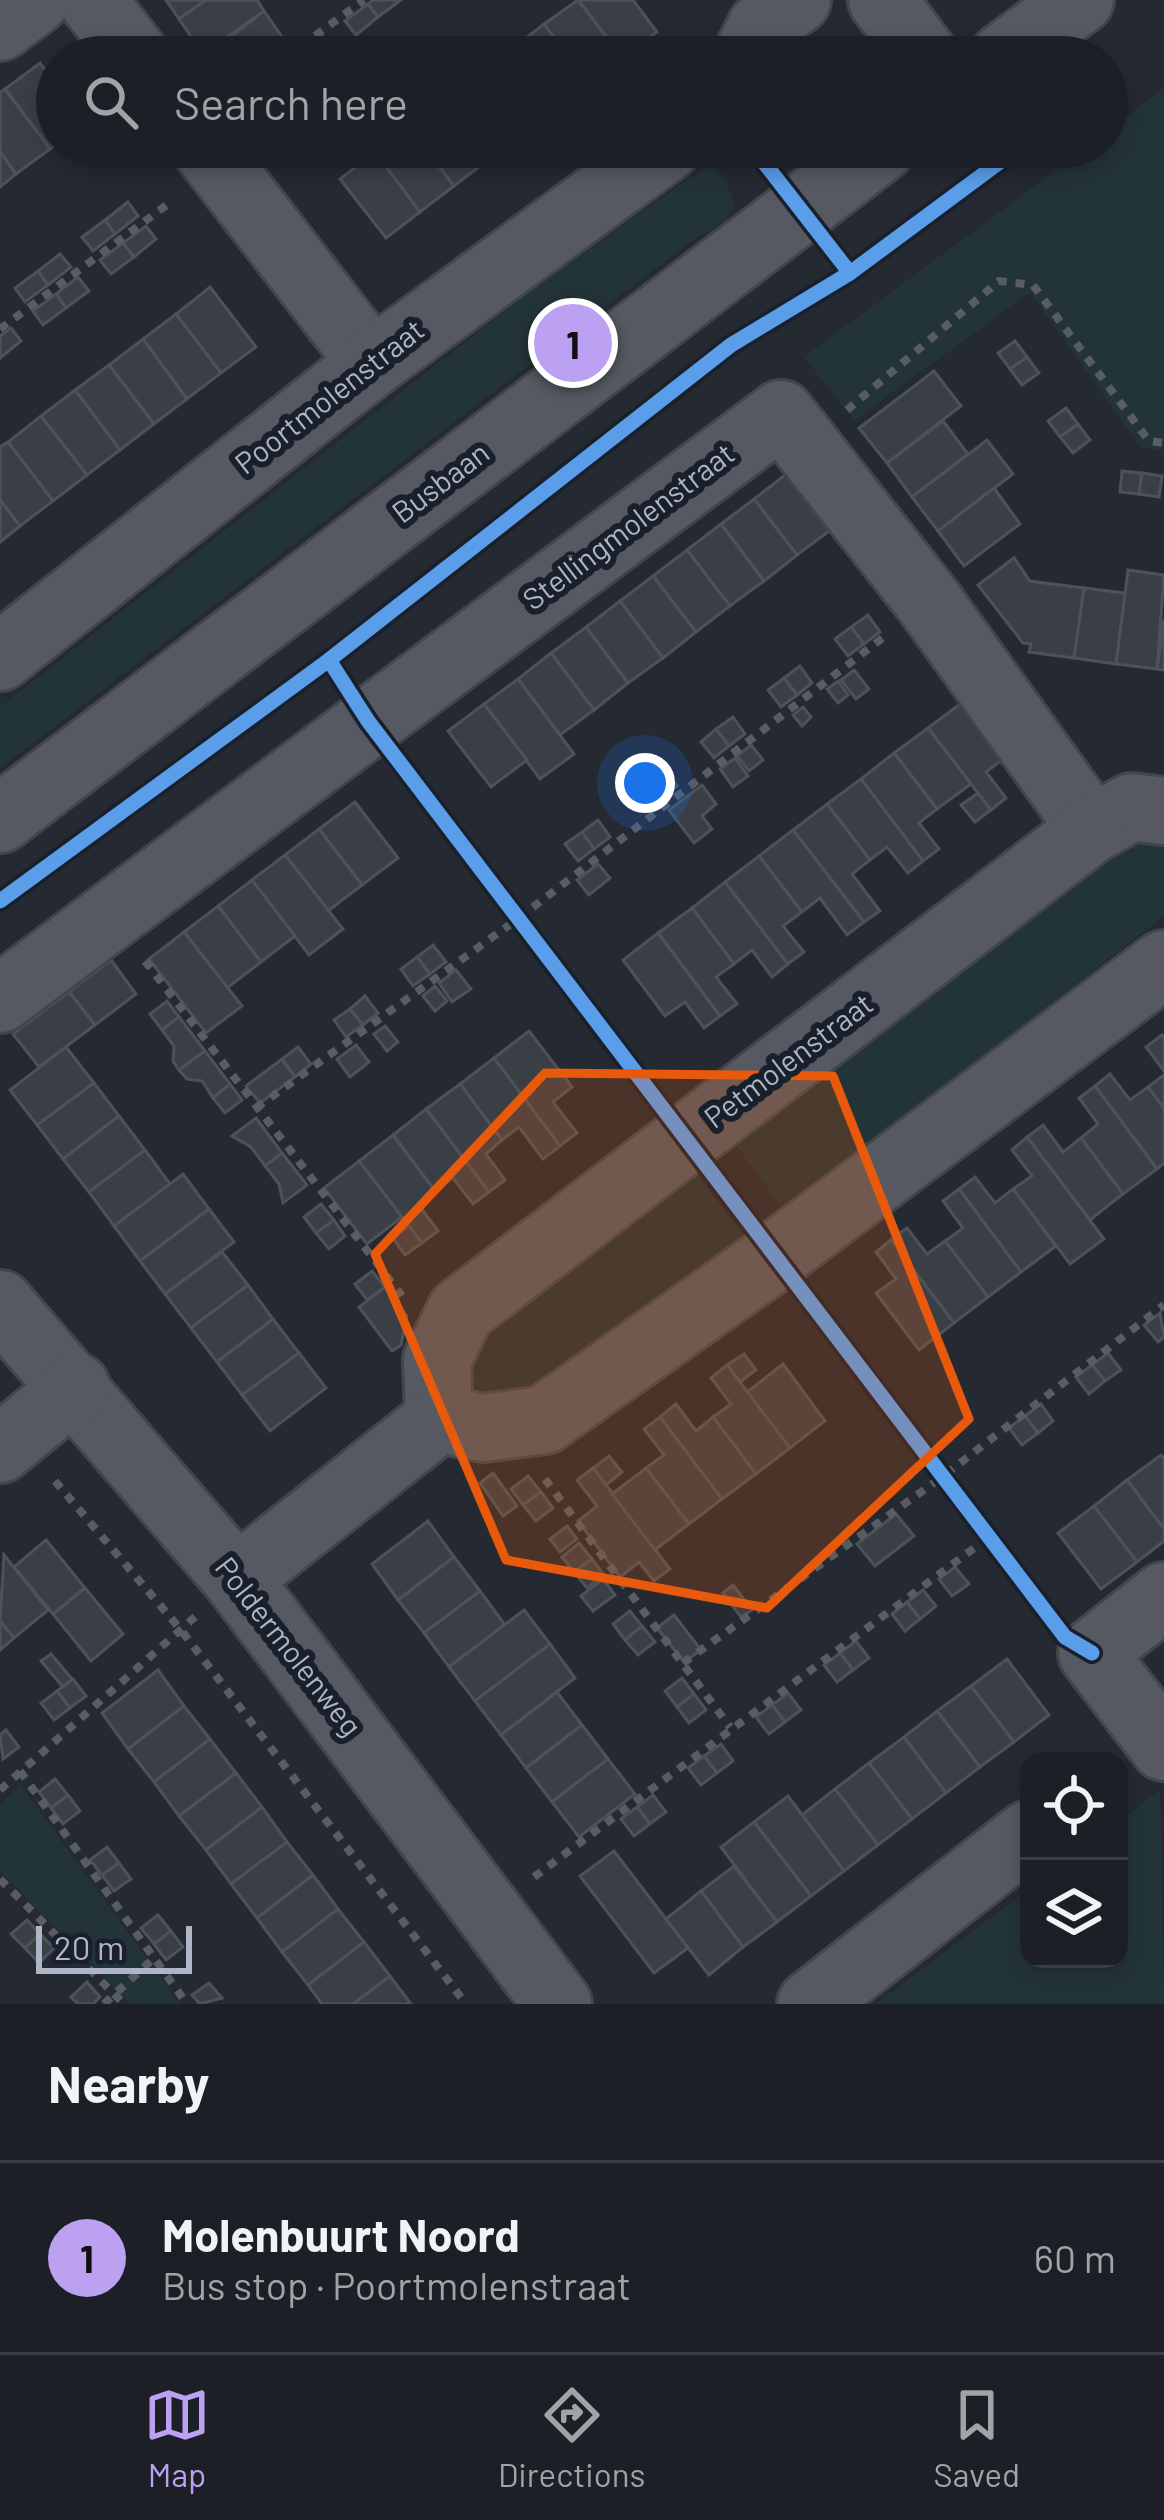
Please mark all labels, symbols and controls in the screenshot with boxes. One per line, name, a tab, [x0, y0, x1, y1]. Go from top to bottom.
search box	[36, 36, 1128, 168]
icon: search	[78, 69, 144, 135]
text: Search here	[174, 75, 408, 129]
pin: 1	[534, 298, 612, 388]
street label: Poortmolenstraat	[227, 310, 430, 480]
street label: Busbaan	[384, 433, 495, 530]
street label: Stellingmolenstraat	[515, 434, 741, 617]
your location	[615, 753, 675, 813]
street label: Petmolenstraat	[696, 984, 879, 1134]
street label: Poldermolenweg	[209, 1549, 370, 1742]
map controls	[1020, 1752, 1128, 1968]
button: locate	[1020, 1752, 1128, 1860]
button: layers	[1020, 1860, 1128, 1968]
scale bar	[36, 1920, 192, 1973]
text: 20 m	[54, 1927, 124, 1967]
text: Nearby	[48, 2052, 209, 2113]
text: Molenbuurt Noord	[162, 2207, 520, 2261]
text: 1	[80, 2234, 94, 2281]
text: 60 m	[1034, 2234, 1116, 2281]
text: Bus stop · Poortmolenstraat	[162, 2261, 631, 2308]
tab: Map	[144, 2382, 210, 2494]
tab: Directions	[498, 2382, 645, 2494]
tab: Saved	[933, 2382, 1020, 2494]

